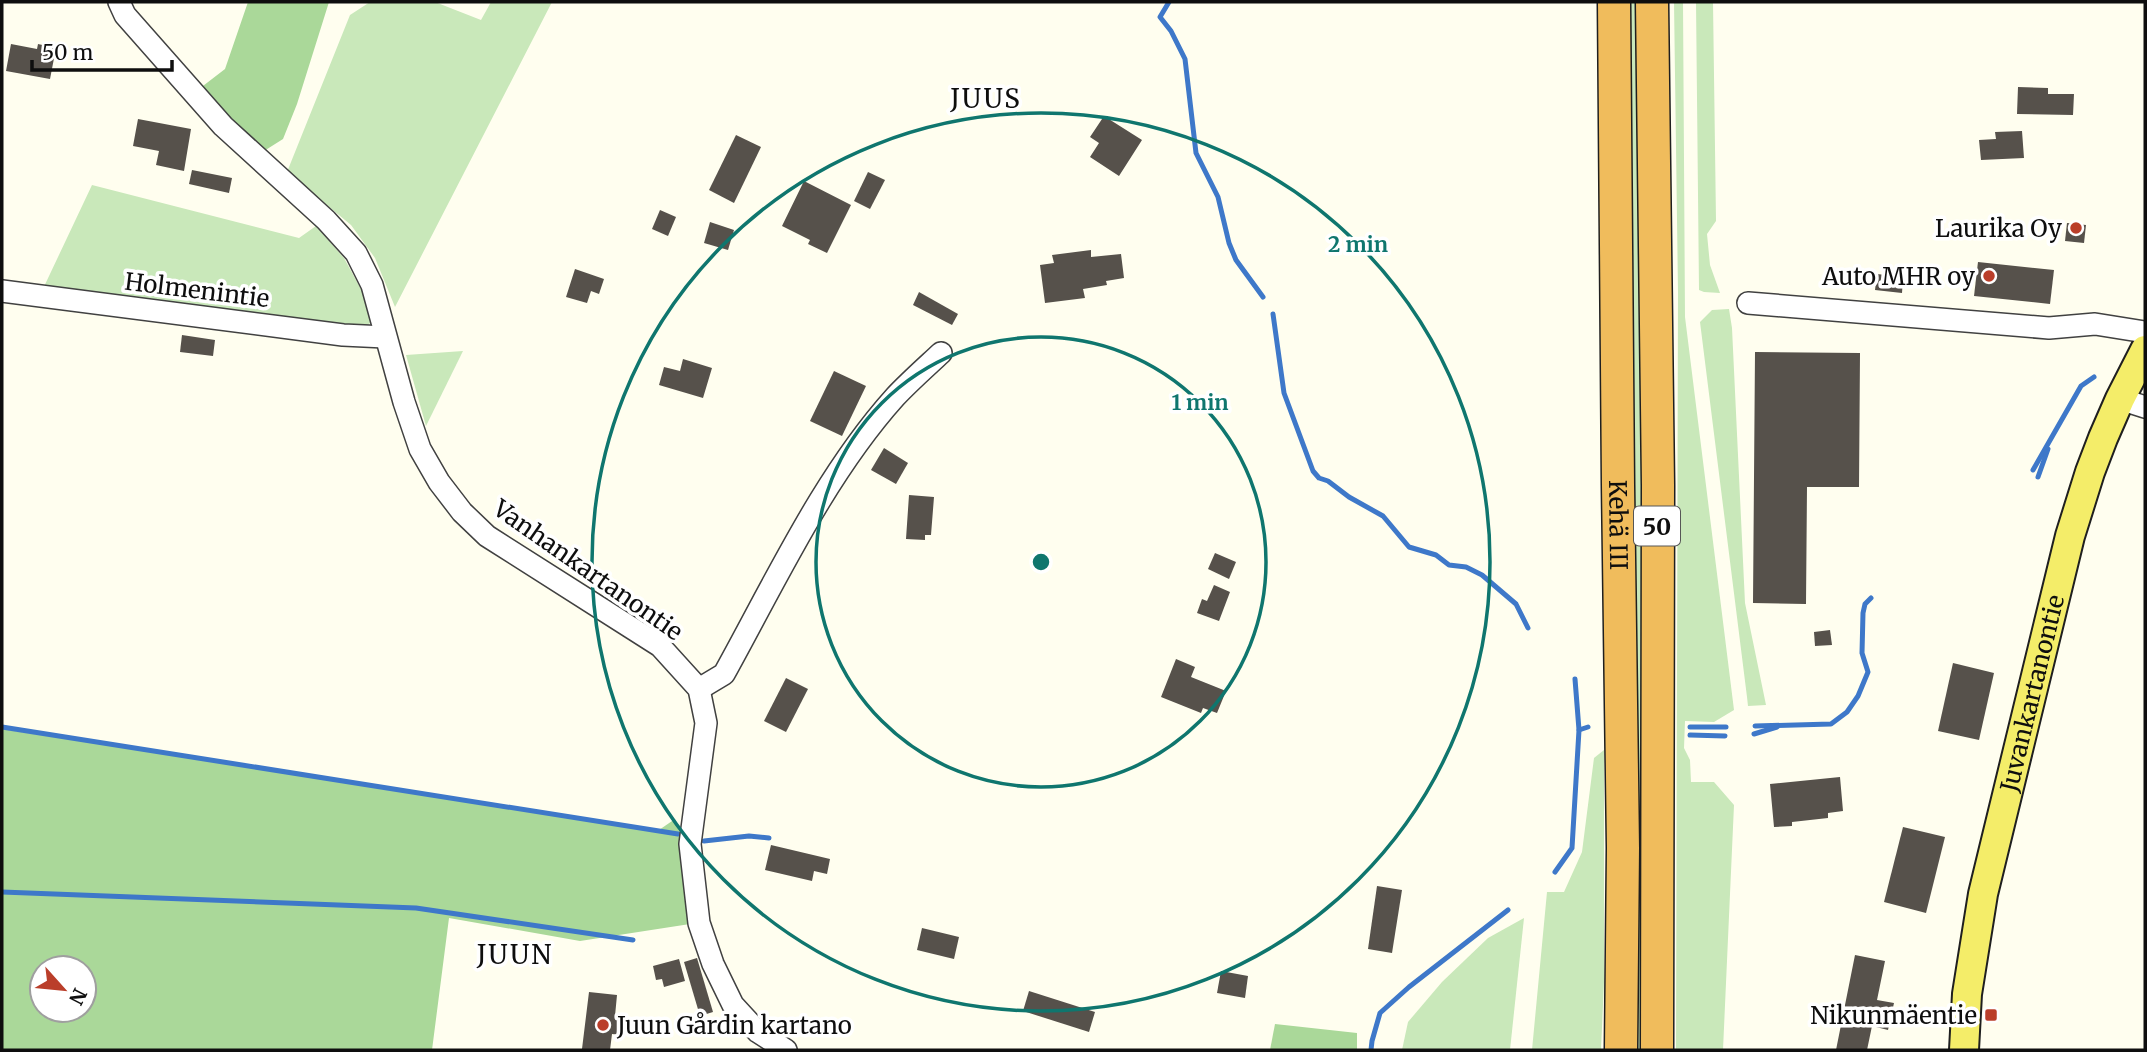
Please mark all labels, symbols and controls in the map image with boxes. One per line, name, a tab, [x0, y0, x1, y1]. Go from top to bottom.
scale bar	[32, 28, 172, 72]
text: 50 m	[42, 39, 93, 66]
district label: JUUS	[949, 82, 1022, 115]
place label: Laurika Oy	[1935, 213, 2062, 244]
marker: Laurika Oy	[2068, 220, 2084, 236]
text: 2 min	[1328, 231, 1388, 258]
place label: Auto MHR oy	[1821, 261, 1975, 292]
street label: Holmenintie	[123, 266, 271, 314]
marker: Auto MHR oy	[1981, 268, 1997, 284]
text: 1 min	[1171, 389, 1229, 416]
street label: Kehä III	[1602, 480, 1635, 570]
street label: Vanhankartanontie	[486, 492, 689, 647]
road number: 50	[1634, 506, 1680, 546]
centre of rings	[1029, 550, 1053, 574]
street label: Juvankartanontie	[1993, 592, 2071, 796]
district label: JUUN	[476, 938, 553, 971]
north arrow	[28, 954, 98, 1024]
text: N	[64, 985, 92, 1009]
place label: Nikunmäentie	[1810, 1000, 1977, 1031]
marker: Nikunmäentie	[1983, 1007, 1999, 1023]
place label: Juun Gårdin kartano	[616, 1010, 852, 1041]
marker: Juun Gårdin kartano	[595, 1017, 611, 1033]

